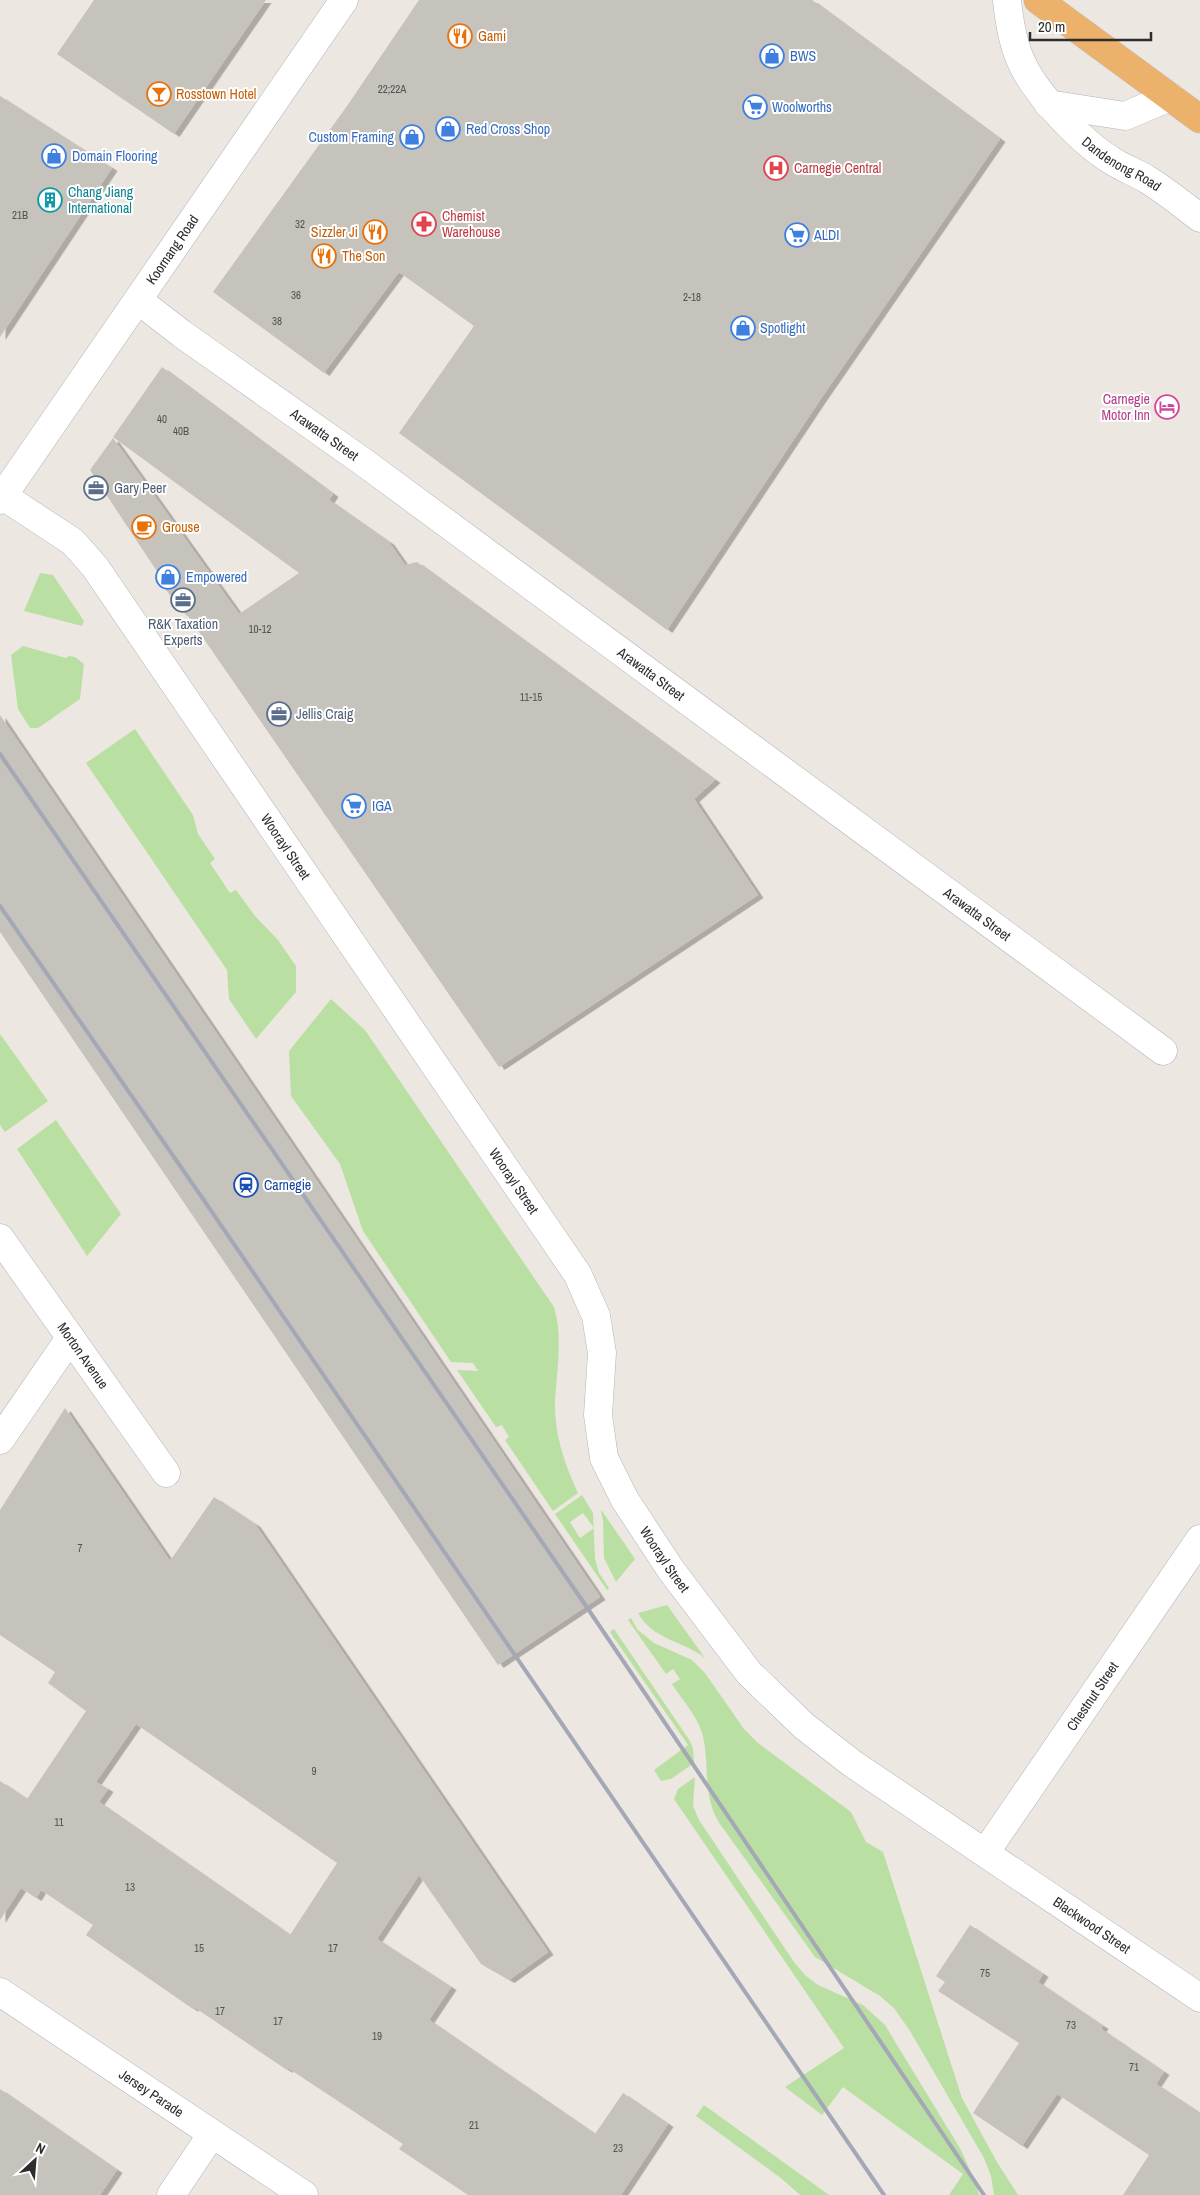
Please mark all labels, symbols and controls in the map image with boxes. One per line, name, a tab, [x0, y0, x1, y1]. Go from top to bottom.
scale bar	[1030, 10, 1151, 42]
text: 20 m	[1038, 16, 1065, 37]
restaurant icon: Gami	[447, 23, 473, 49]
place label: Gami	[478, 27, 506, 45]
shop icon: BWS	[759, 43, 785, 69]
place label: BWS	[790, 47, 816, 65]
bar icon: Rosstown Hotel	[146, 81, 172, 107]
house number: 22;22A	[378, 82, 407, 96]
place label: Rosstown Hotel	[176, 85, 256, 103]
supermarket icon: Woolworths	[742, 94, 768, 120]
place label: Woolworths	[772, 98, 832, 116]
shop icon: Red Cross Shop	[435, 116, 461, 142]
place label: Red Cross Shop	[466, 120, 550, 138]
shop icon: Custom Framing	[399, 124, 425, 150]
place label: Custom Framing	[309, 128, 395, 146]
street label: Dandenong Road	[1078, 133, 1165, 195]
shop icon: Domain Flooring	[41, 143, 67, 169]
place label: Domain Flooring	[72, 147, 158, 165]
hospital icon: Carnegie Central	[763, 155, 789, 181]
place label: Carnegie Central	[794, 159, 881, 177]
place label: Chang Jiang International	[68, 183, 134, 217]
building icon: Chang Jiang International	[37, 187, 63, 213]
place label: Chemist Warehouse	[442, 207, 500, 241]
house number: 21B	[12, 208, 28, 222]
street label: Koornang Road	[142, 211, 203, 288]
pharmacy icon: Chemist Warehouse	[411, 211, 437, 237]
house number: 32	[295, 217, 305, 231]
restaurant icon: Sizzler Ji	[362, 219, 388, 245]
supermarket icon: ALDI	[784, 222, 810, 248]
place label: Sizzler Ji	[311, 223, 358, 241]
place label: ALDI	[813, 226, 840, 244]
restaurant icon: The Son	[311, 243, 337, 269]
place label: The Son	[342, 247, 385, 265]
house number: 36	[291, 288, 301, 302]
house number: 2-18	[683, 290, 701, 304]
house number: 38	[272, 314, 282, 328]
shop icon: Spotlight	[730, 315, 756, 341]
place label: Spotlight	[760, 319, 805, 337]
place label: Carnegie Motor Inn	[1102, 390, 1150, 424]
hotel icon: Carnegie Motor Inn	[1154, 394, 1180, 420]
street label: Arawatta Street	[286, 404, 362, 465]
house number: 40	[157, 412, 167, 426]
house number: 40B	[173, 424, 189, 438]
office icon: Gary Peer	[83, 475, 109, 501]
place label: Gary Peer	[114, 479, 166, 497]
cafe icon: Grouse	[131, 514, 157, 540]
place label: Grouse	[162, 518, 200, 536]
shop icon: Empowered	[155, 564, 181, 590]
place label: Empowered	[186, 568, 247, 586]
office icon: R&K Taxation Experts	[170, 587, 196, 613]
place label: R&K Taxation Experts	[148, 615, 218, 649]
house number: 10-12	[248, 622, 272, 636]
street label: Arawatta Street	[613, 643, 688, 705]
house number: 11-15	[520, 690, 542, 704]
office icon: Jellis Craig	[266, 701, 292, 727]
place label: Jellis Craig	[296, 705, 354, 723]
supermarket icon: IGA	[341, 793, 367, 819]
place label: IGA	[372, 797, 392, 815]
street label: Woorayl Street	[257, 810, 314, 883]
street label: Arawatta Street	[939, 883, 1014, 945]
street label: Woorayl Street	[485, 1145, 543, 1217]
station icon: Carnegie	[233, 1172, 259, 1198]
place label: Carnegie	[264, 1176, 311, 1194]
street label: Morton Avenue	[53, 1319, 113, 1392]
street label: Woorayl Street	[636, 1523, 694, 1596]
house number: 7	[77, 1541, 83, 1555]
street label: Chestnut Street	[1062, 1658, 1122, 1734]
house number: 9	[311, 1764, 317, 1778]
house number: 11	[54, 1815, 64, 1829]
house number: 13	[125, 1880, 135, 1894]
street label: Blackwood Street	[1050, 1893, 1134, 1958]
house number: 15	[194, 1941, 204, 1955]
house number: 17	[328, 1941, 338, 1955]
house number: 75	[980, 1966, 990, 1980]
house number: 17	[215, 2004, 225, 2018]
house number: 17	[273, 2014, 283, 2028]
house number: 73	[1066, 2018, 1076, 2032]
house number: 19	[372, 2029, 382, 2043]
house number: 71	[1129, 2060, 1139, 2074]
street label: Jersey Parade	[116, 2065, 187, 2121]
house number: 21	[469, 2118, 479, 2132]
north arrow	[10, 2135, 60, 2185]
text: N	[33, 2138, 48, 2158]
house number: 23	[613, 2141, 623, 2155]

